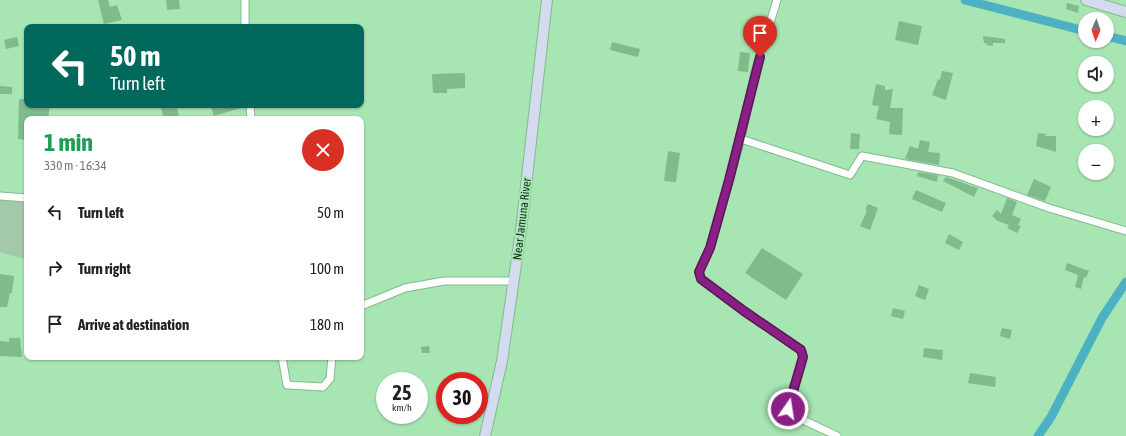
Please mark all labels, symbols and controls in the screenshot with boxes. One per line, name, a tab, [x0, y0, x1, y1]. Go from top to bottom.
north arrow	[1078, 12, 1114, 48]
map controls	[1078, 12, 1114, 180]
pin	[743, 16, 777, 57]
icon: arrive	[749, 22, 771, 44]
icon: left	[44, 40, 96, 92]
text: 50 m	[110, 40, 160, 72]
button: sound	[1078, 56, 1114, 92]
text: Turn left	[110, 73, 165, 94]
button: +	[1078, 100, 1114, 136]
text: 1 min	[44, 129, 93, 156]
button: close	[302, 129, 344, 171]
button: −	[1078, 144, 1114, 180]
text: 330 m · 16:34	[44, 158, 107, 173]
street label: Near Jamuna River	[510, 177, 534, 261]
icon: left	[44, 201, 66, 223]
text: Turn left	[78, 204, 124, 221]
text: 50 m	[317, 204, 344, 221]
icon: right	[44, 257, 66, 279]
text: Turn right	[78, 260, 131, 277]
text: 100 m	[310, 260, 344, 277]
icon: arrive	[44, 313, 66, 335]
text: Arrive at destination	[78, 316, 189, 333]
text: 180 m	[310, 316, 344, 333]
speed limit sign: 30	[436, 372, 488, 424]
text: 25	[393, 381, 411, 404]
position arrow	[767, 388, 809, 430]
text: km/h	[392, 402, 412, 413]

